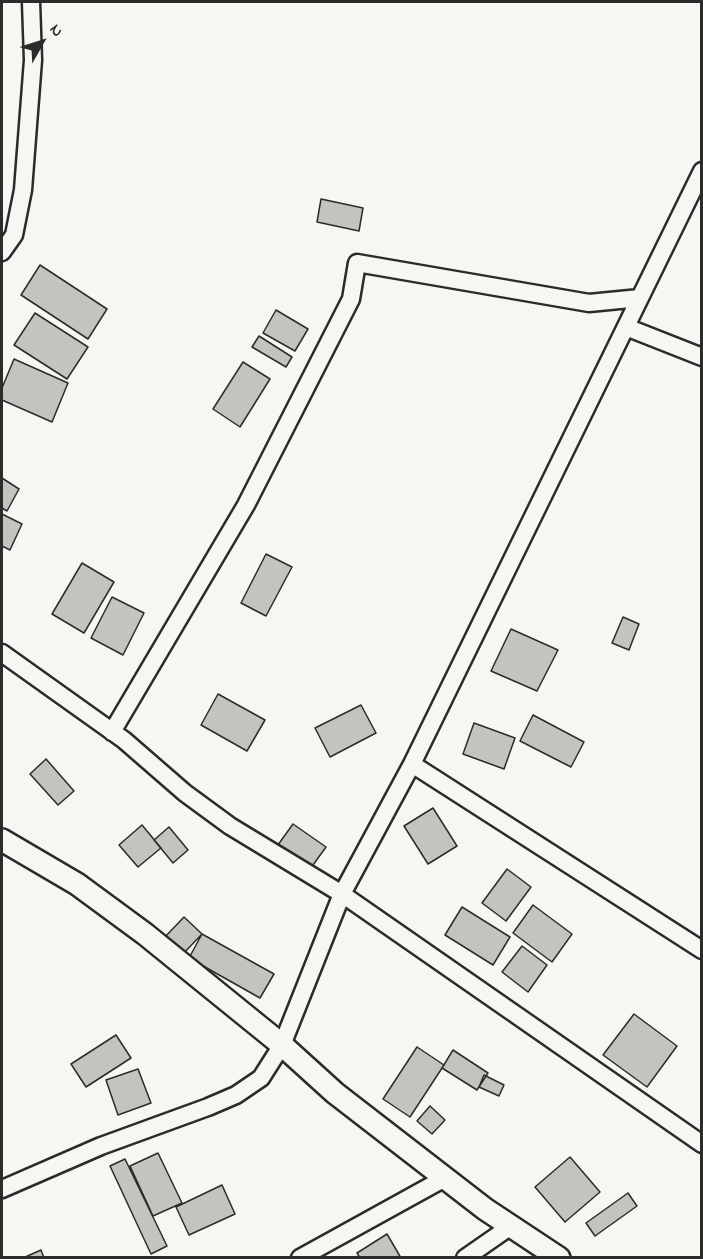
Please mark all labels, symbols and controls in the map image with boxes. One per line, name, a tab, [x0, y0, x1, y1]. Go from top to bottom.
north arrow	[12, 12, 72, 72]
text: N	[43, 19, 69, 42]

